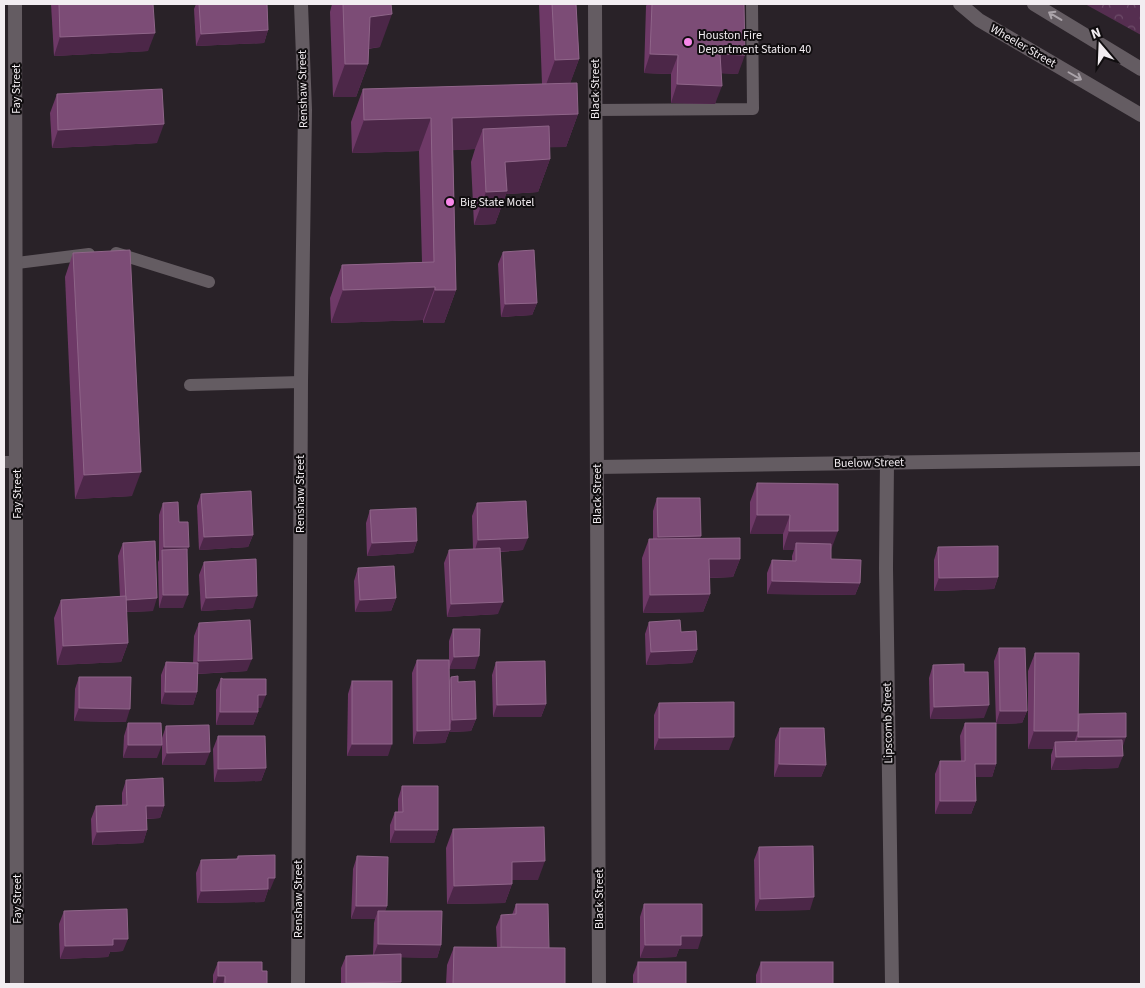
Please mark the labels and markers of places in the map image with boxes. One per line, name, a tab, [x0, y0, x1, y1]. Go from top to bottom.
place label: Houston Fire Department Station 40	[698, 27, 811, 58]
marker: Houston Fire Department Station 40	[682, 36, 694, 48]
place label: Big State Motel	[460, 194, 534, 211]
marker: Big State Motel	[444, 196, 456, 208]

